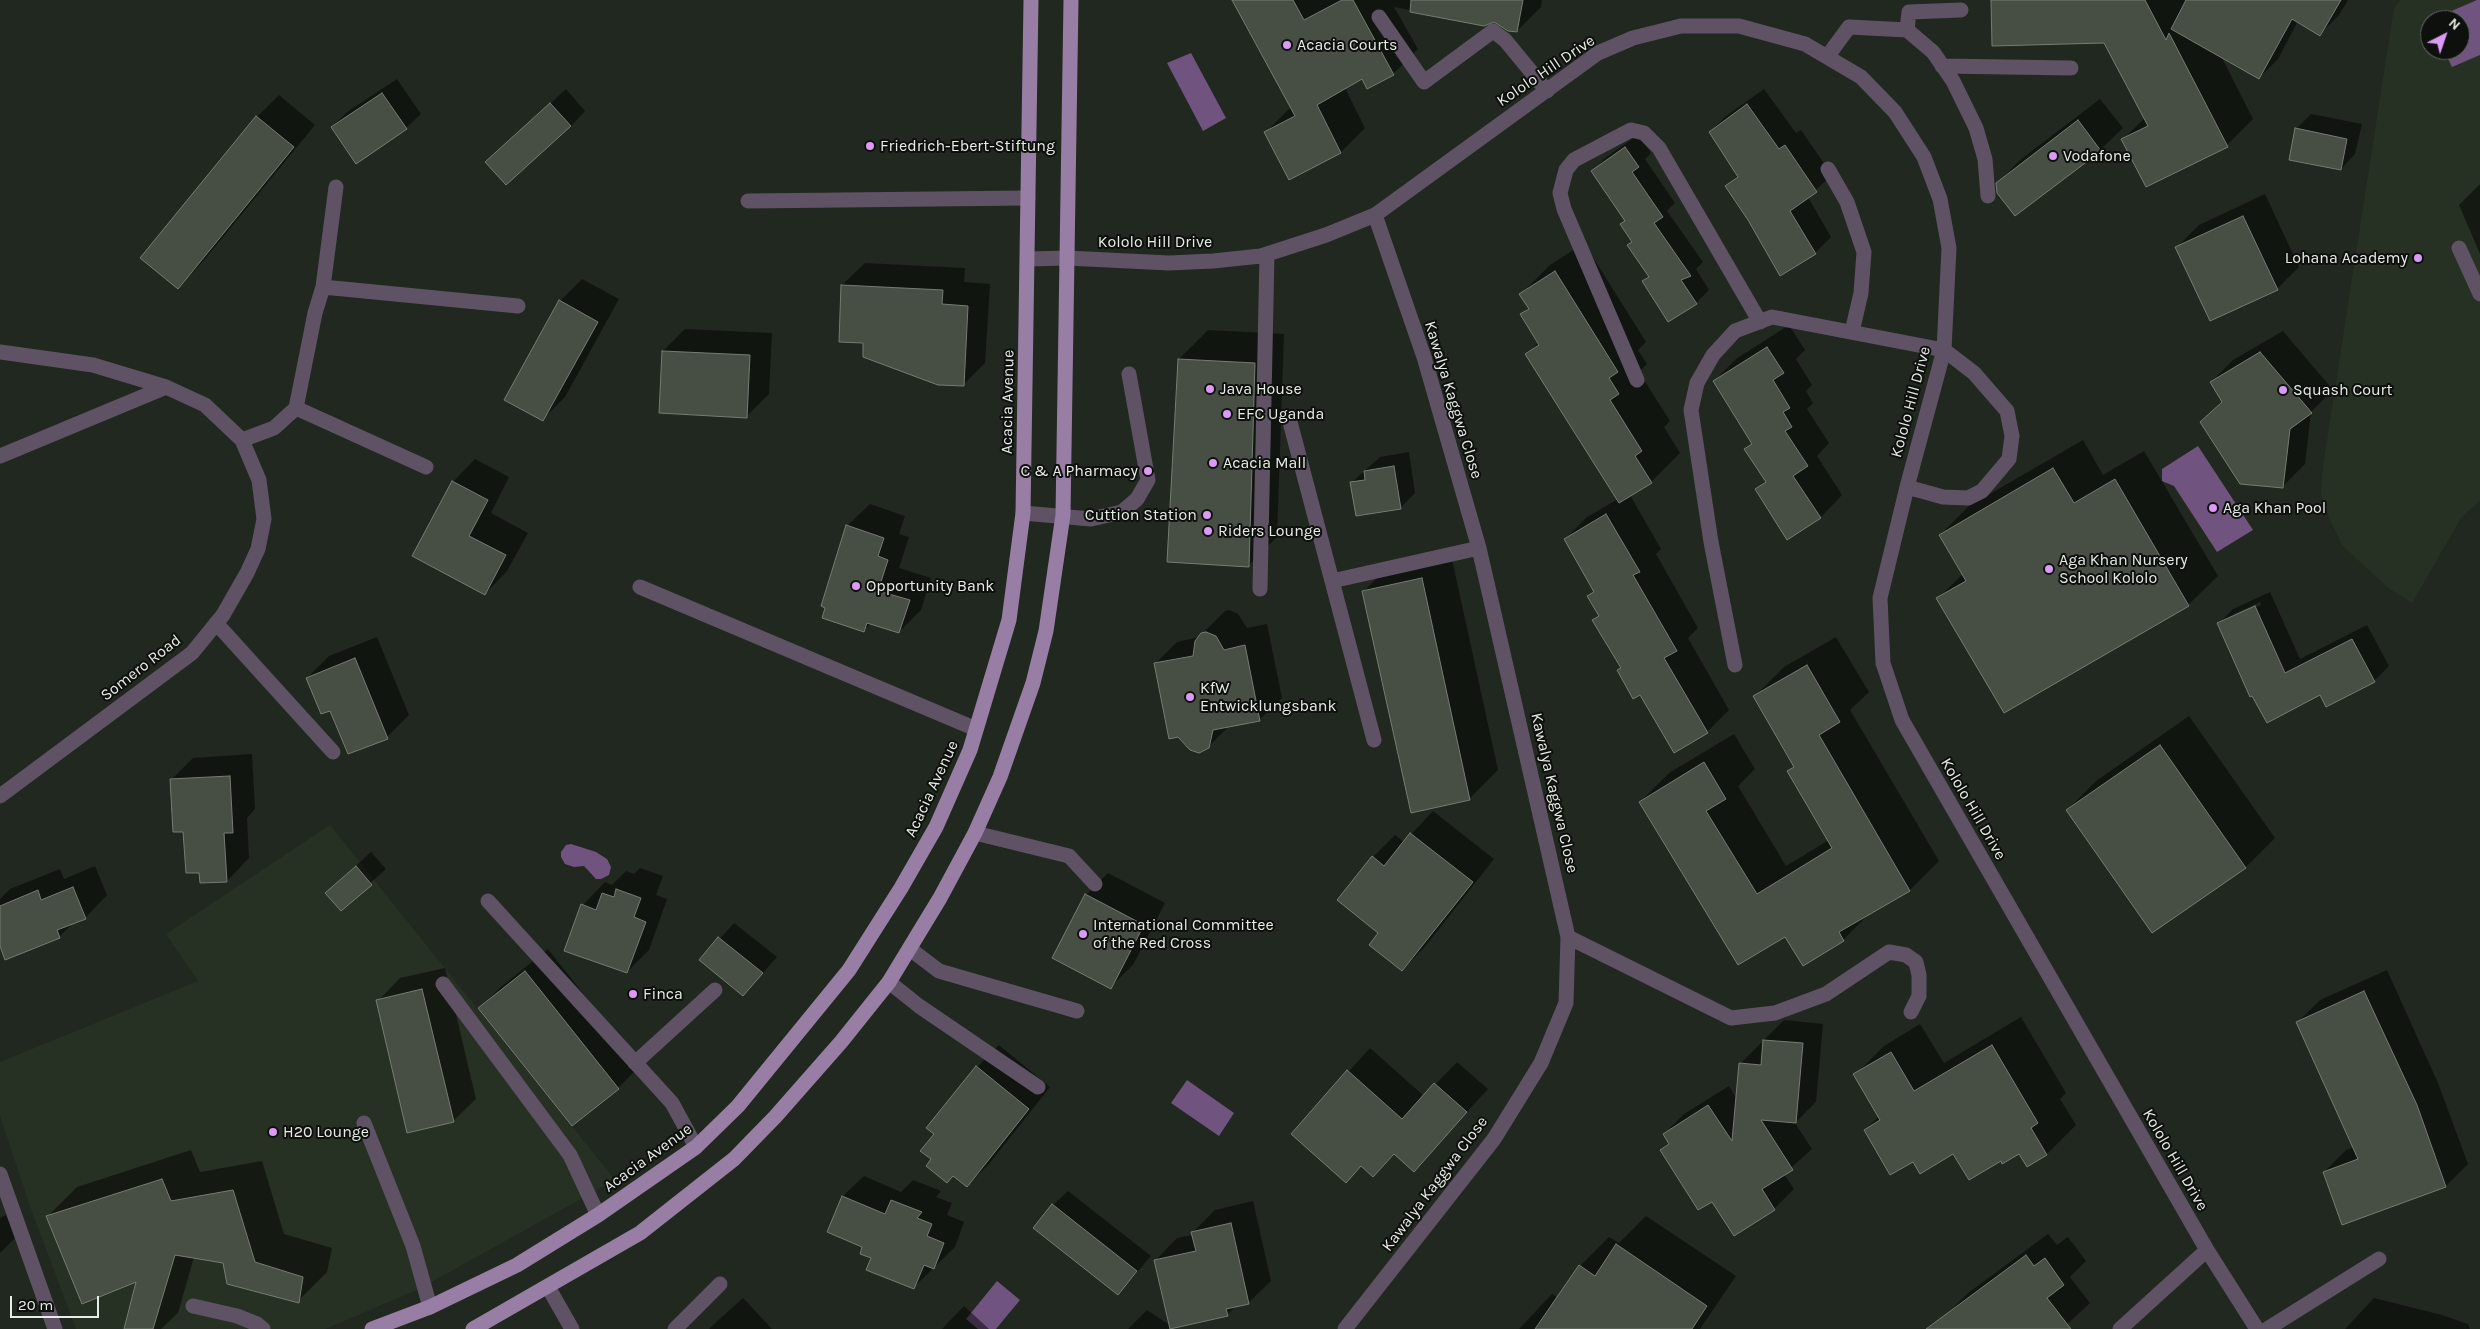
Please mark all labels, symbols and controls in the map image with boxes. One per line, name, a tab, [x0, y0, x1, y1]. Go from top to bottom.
north arrow	[2420, 10, 2470, 60]
text: N	[2445, 14, 2464, 34]
street label: Kololo Hill Drive	[1493, 31, 1599, 111]
place label: Acacia Courts	[1297, 35, 1397, 55]
marker: Acacia Courts	[1281, 39, 1293, 51]
place label: Friedrich-Ebert-Stiftung	[880, 136, 1055, 156]
marker: Friedrich-Ebert-Stiftung	[864, 140, 876, 152]
place label: Vodafone	[2063, 146, 2131, 166]
marker: Vodafone	[2047, 150, 2059, 162]
street label: Kololo Hill Drive	[1098, 232, 1212, 252]
place label: Lohana Academy	[2285, 248, 2408, 268]
marker: Lohana Academy	[2412, 252, 2424, 264]
street label: Kawalya Kaggwa Close	[1420, 319, 1486, 481]
street label: Kololo Hill Drive	[1887, 344, 1935, 460]
street label: Acacia Avenue	[997, 350, 1019, 454]
place label: Java House	[1220, 379, 1302, 399]
place label: Squash Court	[2293, 380, 2392, 400]
marker: Java House	[1204, 383, 1216, 395]
marker: Squash Court	[2277, 384, 2289, 396]
place label: EFC Uganda	[1237, 404, 1324, 424]
marker: EFC Uganda	[1221, 408, 1233, 420]
place label: Acacia Mall	[1223, 453, 1306, 473]
marker: Acacia Mall	[1207, 457, 1219, 469]
place label: C & A Pharmacy	[1020, 461, 1138, 481]
marker: C & A Pharmacy	[1142, 465, 1154, 477]
place label: Aga Khan Pool	[2223, 498, 2326, 518]
marker: Aga Khan Pool	[2207, 502, 2219, 514]
place label: Cuttion Station	[1085, 505, 1197, 525]
marker: Cuttion Station	[1201, 509, 1213, 521]
place label: Riders Lounge	[1218, 521, 1321, 541]
marker: Riders Lounge	[1202, 525, 1214, 537]
place label: Aga Khan Nursery School Kololo	[2059, 550, 2188, 588]
marker: Aga Khan Nursery School Kololo	[2043, 563, 2055, 575]
place label: Opportunity Bank	[866, 576, 994, 596]
marker: Opportunity Bank	[850, 580, 862, 592]
street label: Somero Road	[97, 631, 185, 705]
place label: KfW Entwicklungsbank	[1200, 678, 1337, 716]
marker: KfW Entwicklungsbank	[1184, 691, 1196, 703]
street label: Kawalya Kaggwa Close	[1526, 711, 1582, 875]
street label: Acacia Avenue	[901, 738, 963, 840]
street label: Kololo Hill Drive	[1936, 755, 2010, 863]
place label: International Committee of the Red Cross	[1093, 915, 1274, 953]
marker: International Committee of the Red Cross	[1077, 928, 1089, 940]
place label: Finca	[643, 984, 683, 1004]
marker: Finca	[627, 988, 639, 1000]
street label: Kololo Hill Drive	[2138, 1106, 2212, 1214]
street label: Kawalya Kaggwa Close	[1378, 1113, 1492, 1255]
street label: Acacia Avenue	[600, 1120, 696, 1196]
place label: H20 Lounge	[283, 1122, 369, 1142]
marker: H20 Lounge	[267, 1126, 279, 1138]
scale bar	[12, 1286, 101, 1318]
text: 20 m	[18, 1296, 53, 1314]

